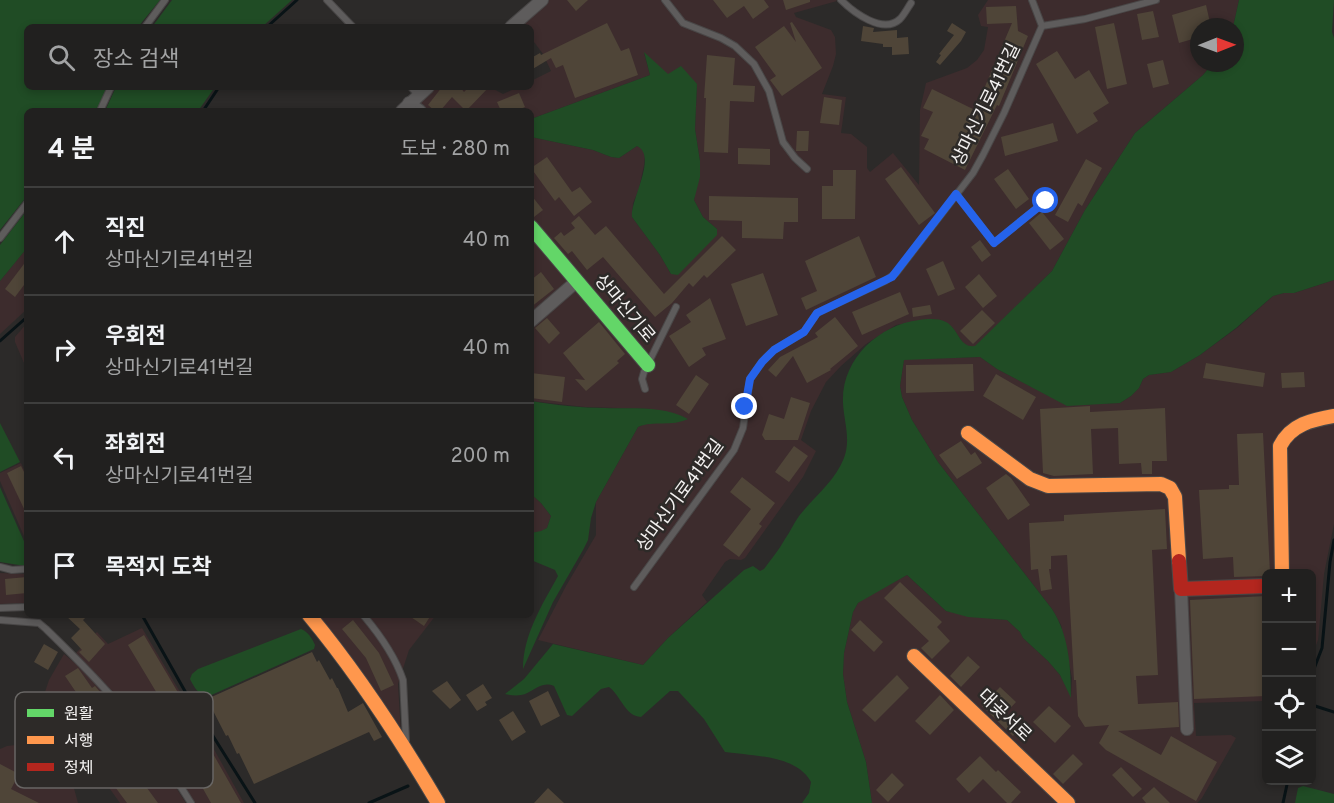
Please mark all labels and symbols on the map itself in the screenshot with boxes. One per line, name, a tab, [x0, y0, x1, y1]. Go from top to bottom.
north arrow	[1190, 18, 1244, 72]
street label: 상마신기로41번길	[947, 40, 1027, 170]
route start	[1032, 187, 1058, 213]
street label: 상마신기로	[589, 270, 659, 348]
route end	[731, 393, 757, 419]
street label: 상마신기로41번길	[632, 435, 730, 557]
street label: 대곶서로	[972, 685, 1036, 747]
legend	[15, 692, 213, 788]
text: 원활	[64, 705, 94, 725]
text: 서행	[64, 732, 93, 752]
text: 정체	[64, 759, 93, 779]

